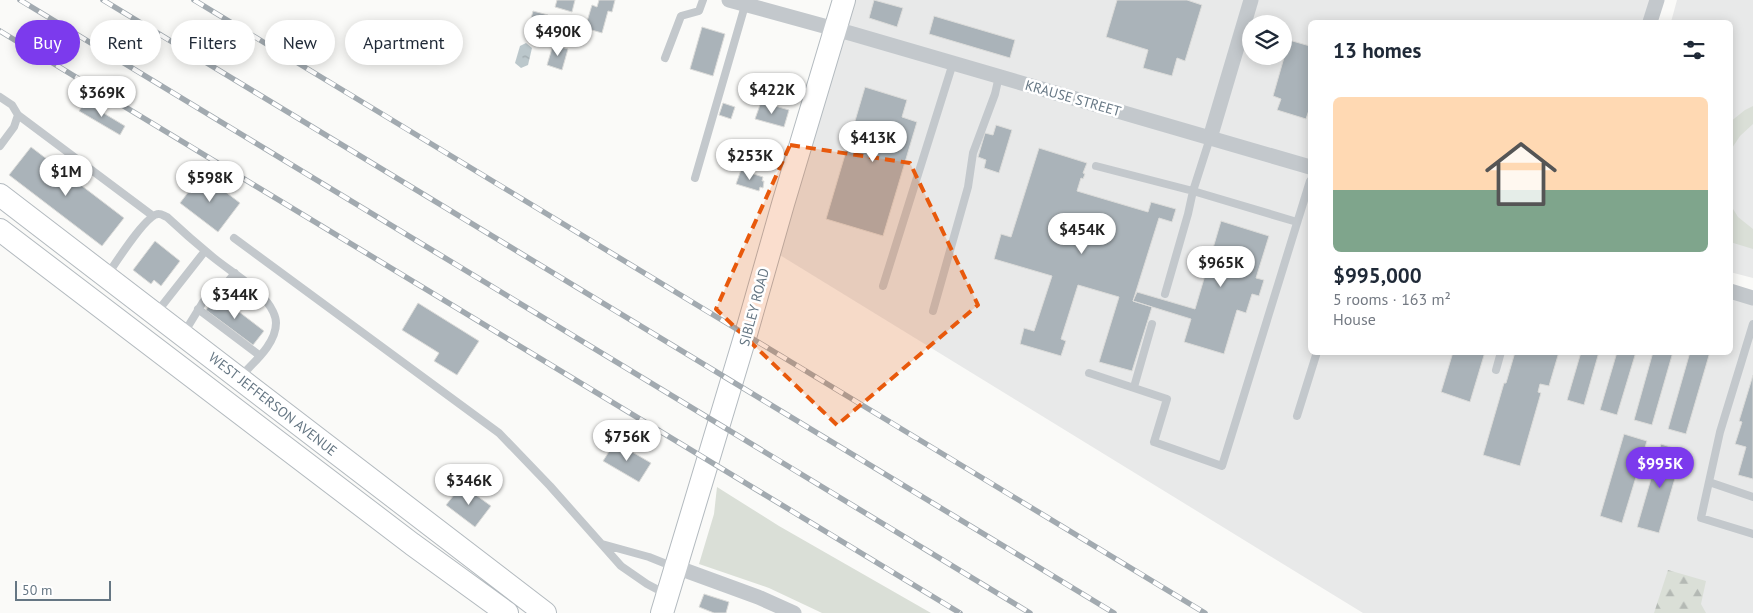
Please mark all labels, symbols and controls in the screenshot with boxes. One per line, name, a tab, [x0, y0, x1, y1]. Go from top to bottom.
pin: $490K	[523, 15, 593, 57]
map controls	[1242, 15, 1292, 65]
button: layers	[1242, 15, 1292, 65]
chip: Buy	[15, 20, 80, 65]
chip: Rent	[90, 20, 161, 65]
chip: Filters	[171, 20, 255, 65]
chip: New	[265, 20, 335, 65]
chip: Apartment	[345, 20, 463, 65]
text: $490K	[535, 21, 581, 41]
icon: filters	[1680, 36, 1708, 64]
text: 13 homes	[1333, 37, 1421, 64]
pin: $422K	[737, 72, 807, 115]
pin: $369K	[67, 76, 137, 118]
street label: KRAUSE STREET	[1023, 76, 1123, 120]
text: $422K	[749, 79, 795, 99]
text: $369K	[79, 82, 125, 102]
pin: $413K	[838, 120, 908, 163]
text: $413K	[850, 127, 896, 147]
icon: home	[1476, 129, 1566, 219]
pin: $253K	[715, 138, 785, 181]
text: $253K	[727, 145, 773, 165]
pin: $1M	[42, 154, 90, 197]
pin: $598K	[175, 160, 245, 203]
text: $1M	[51, 161, 81, 181]
text: $598K	[187, 167, 233, 187]
pin: $454K	[1047, 212, 1117, 255]
text: $454K	[1059, 219, 1105, 239]
pin: $965K	[1186, 246, 1256, 288]
text: $965K	[1198, 252, 1244, 272]
text: $995,000	[1333, 262, 1422, 289]
street label: SIBLEY ROAD	[735, 266, 773, 348]
pin: $344K	[200, 278, 270, 320]
text: $344K	[212, 284, 258, 304]
text: 5 rooms · 163 m²	[1333, 289, 1451, 309]
text: House	[1333, 309, 1376, 329]
street label: WEST JEFFERSON AVENUE	[205, 348, 341, 460]
pin: $756K	[592, 420, 662, 462]
text: $756K	[604, 426, 650, 446]
pin: $995K	[1625, 446, 1695, 489]
text: $995K	[1637, 453, 1683, 473]
pin: $346K	[434, 464, 504, 506]
text: $346K	[446, 470, 492, 490]
scale bar	[15, 578, 111, 601]
text: 50 m	[22, 581, 52, 599]

